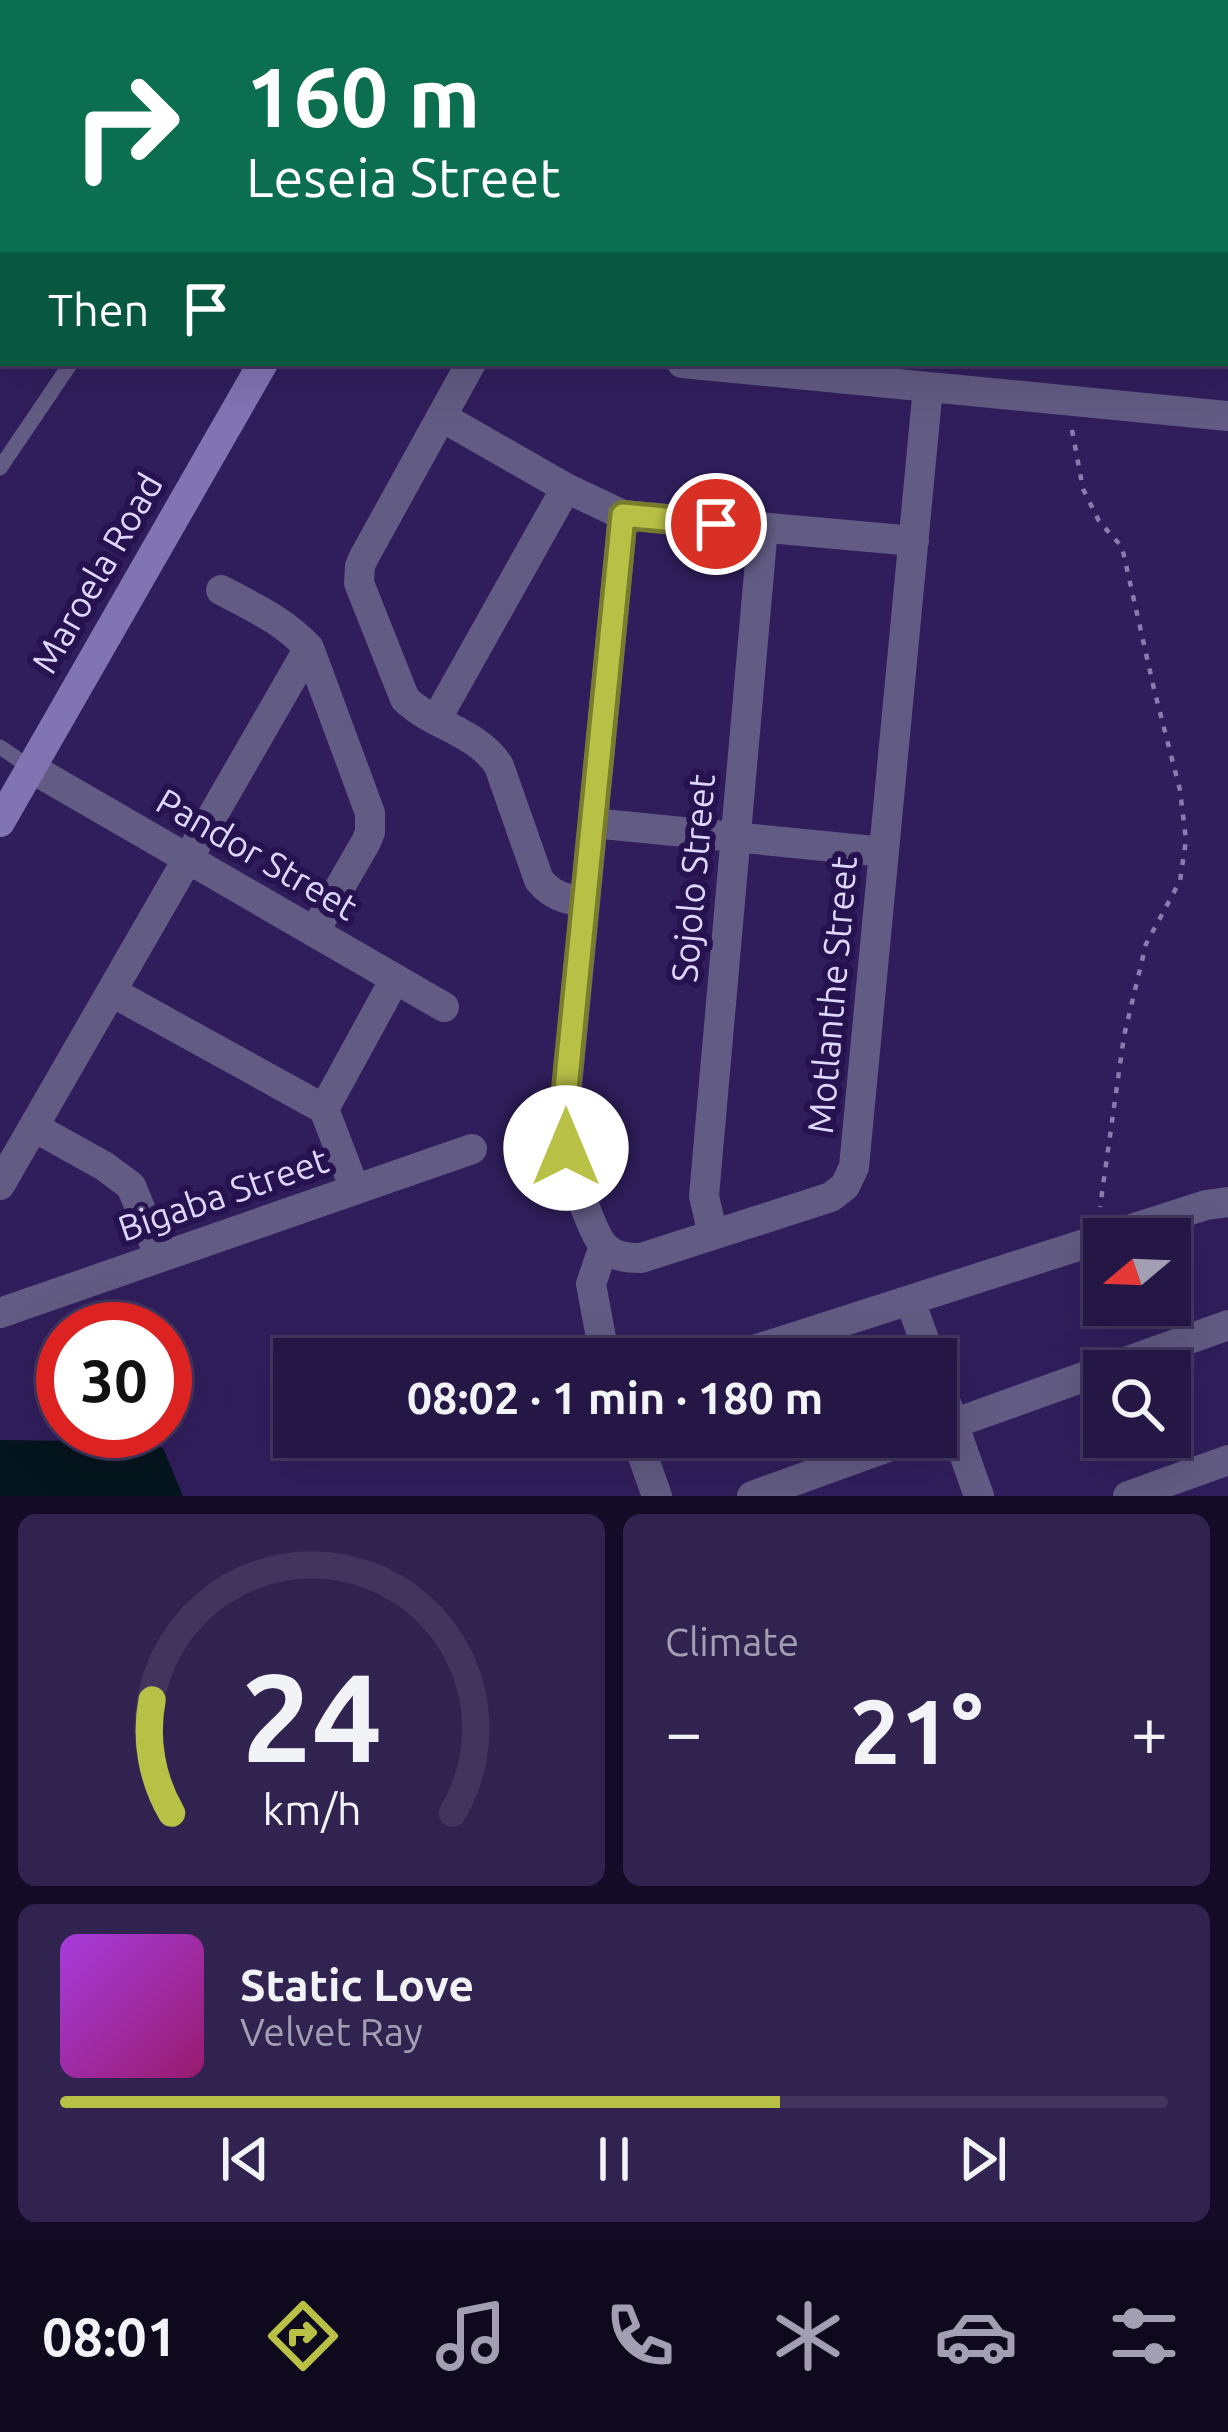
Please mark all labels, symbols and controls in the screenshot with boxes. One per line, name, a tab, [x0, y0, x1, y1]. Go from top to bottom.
icon: right	[48, 48, 204, 204]
text: 160 m	[246, 49, 480, 143]
text: Leseia Street	[246, 147, 561, 207]
icon: arrive	[173, 276, 239, 342]
text: Then	[48, 284, 149, 335]
street label: Maroela Road	[23, 466, 170, 680]
pin	[665, 473, 767, 575]
icon: arrive	[683, 491, 749, 557]
street label: Sojolo Street	[663, 772, 722, 984]
street label: Pandor Street	[150, 780, 365, 928]
street label: Motlanthe Street	[799, 855, 864, 1135]
position arrow	[503, 1085, 629, 1211]
street label: Bigaba Street	[113, 1138, 333, 1249]
north arrow	[1083, 1218, 1191, 1326]
map controls	[1083, 1218, 1191, 1458]
speed limit sign: 30	[36, 1302, 192, 1458]
button: search	[1083, 1350, 1191, 1458]
text: 08:02 · 1 min · 180 m	[407, 1372, 823, 1423]
text: Climate	[665, 1620, 799, 1663]
text: 24	[241, 1646, 382, 1786]
text: 21°	[850, 1680, 983, 1781]
text: −	[665, 1694, 702, 1768]
text: +	[1131, 1694, 1168, 1768]
text: km/h	[262, 1785, 361, 1833]
text: Static Love	[240, 1959, 474, 2010]
text: Velvet Ray	[240, 2010, 423, 2053]
icon: previous	[212, 2126, 278, 2192]
icon: pause	[581, 2126, 647, 2192]
icon: next	[950, 2126, 1016, 2192]
icon: directions	[261, 2294, 345, 2378]
icon: music	[429, 2294, 513, 2378]
icon: phone	[598, 2294, 682, 2378]
icon: climate	[766, 2294, 850, 2378]
icon: car	[934, 2294, 1018, 2378]
icon: filters	[1102, 2294, 1186, 2378]
text: 08:01	[42, 2306, 177, 2366]

